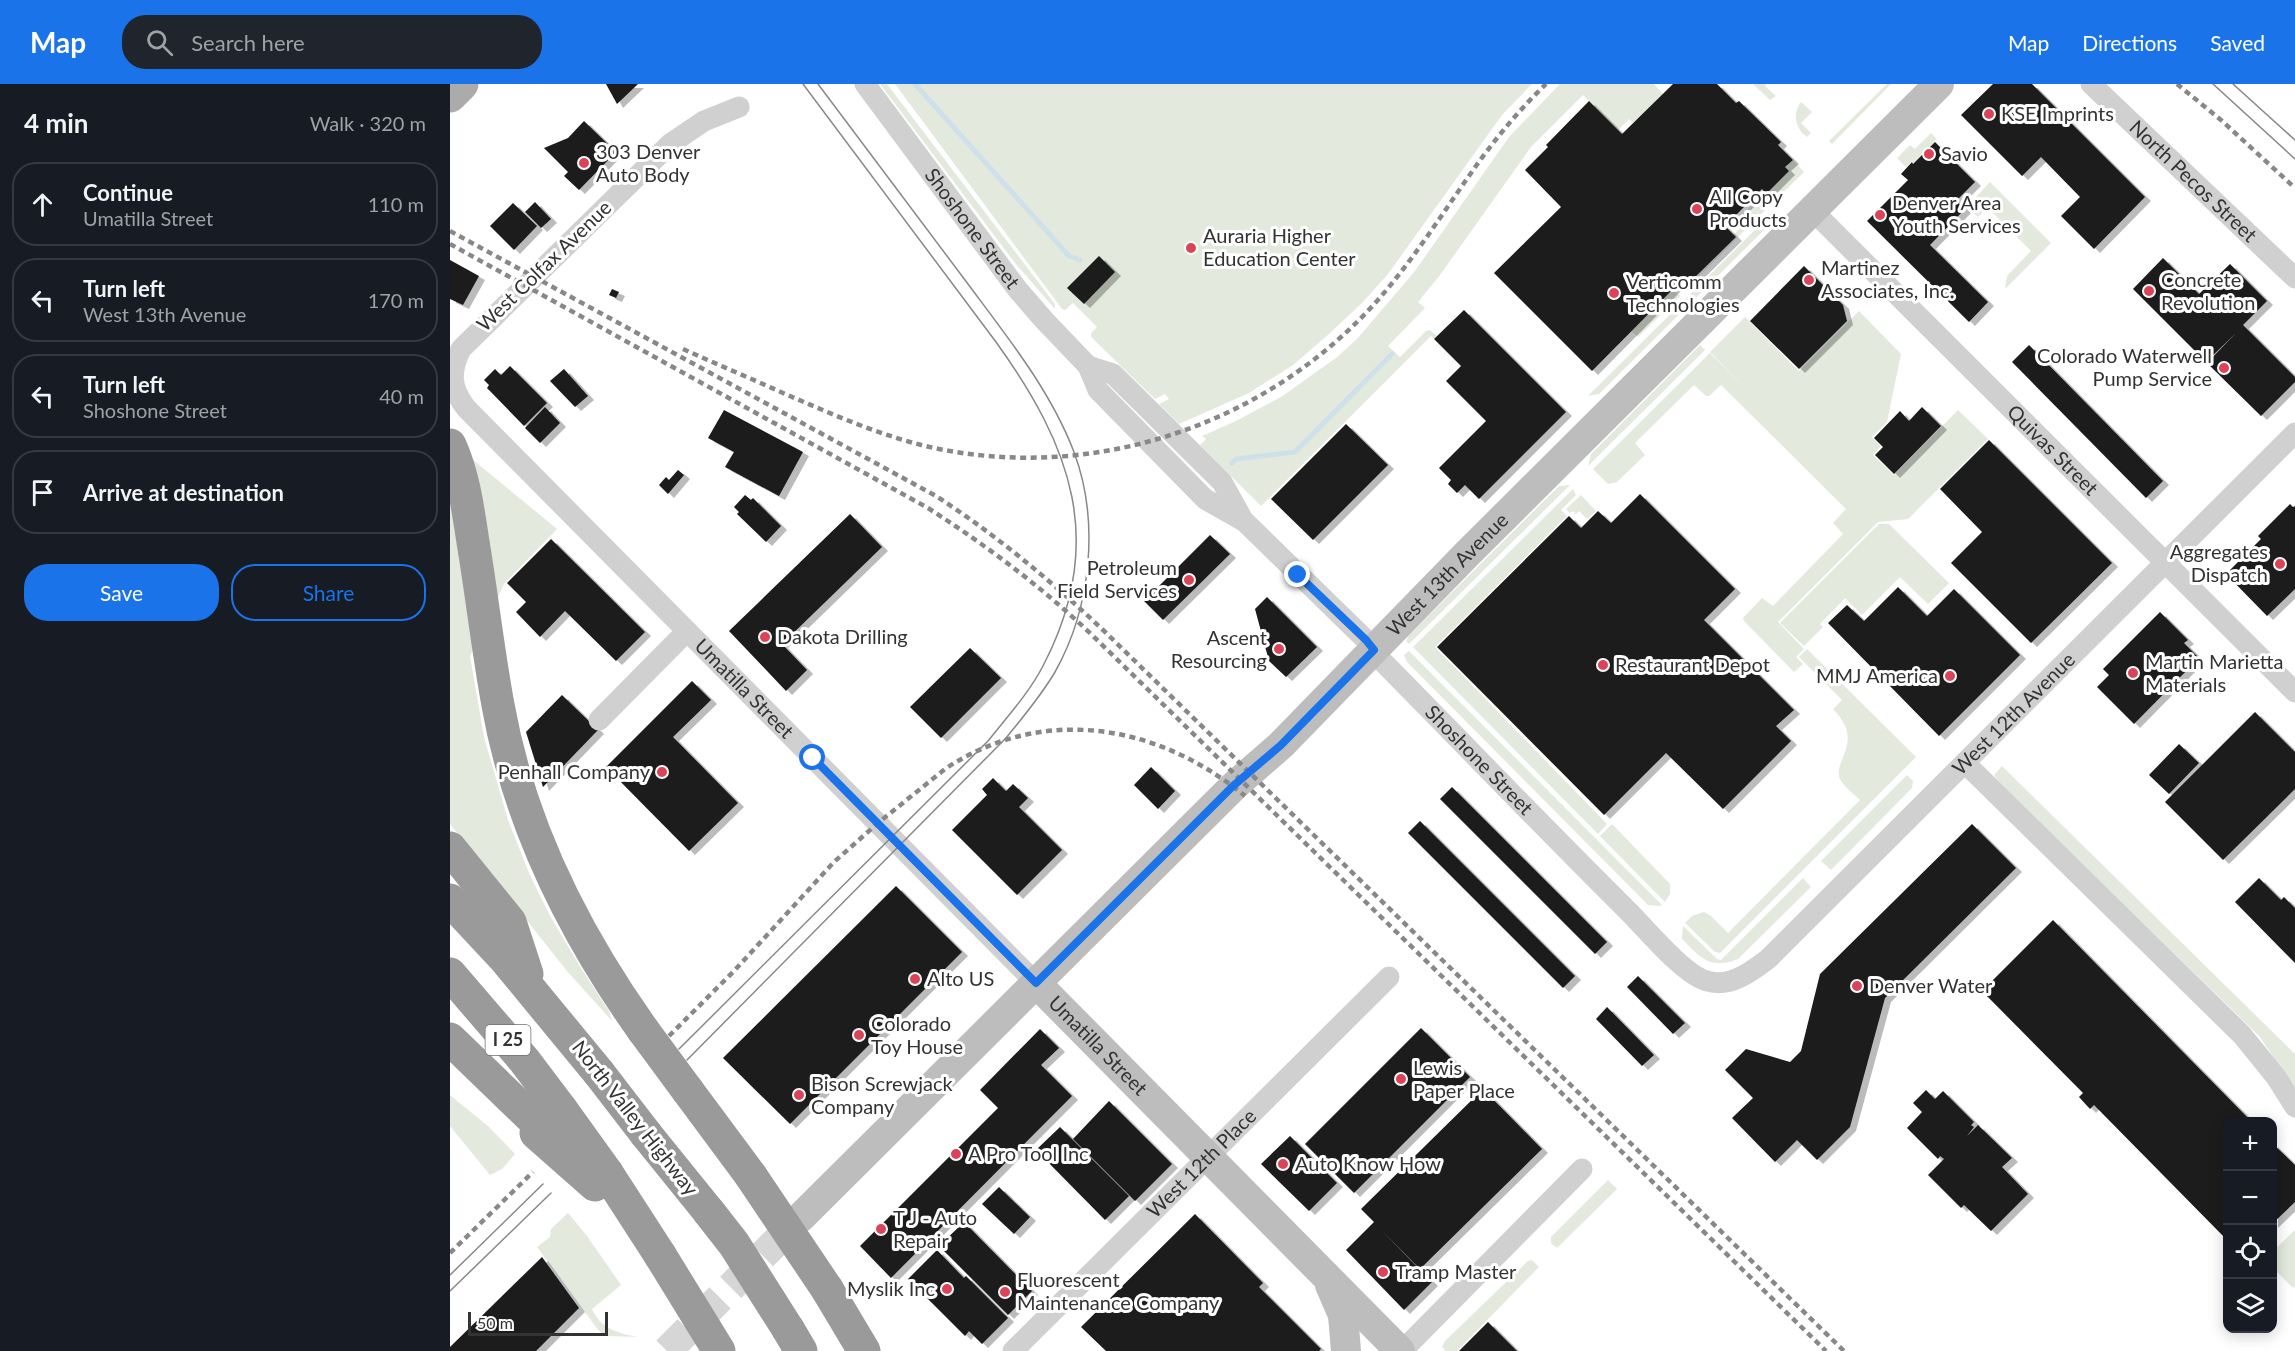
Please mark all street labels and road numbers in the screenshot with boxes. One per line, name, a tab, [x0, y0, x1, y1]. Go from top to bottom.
street label: North Pecos Street	[2125, 114, 2262, 246]
street label: Shoshone Street	[921, 163, 1026, 293]
street label: West Colfax Avenue	[471, 195, 616, 336]
street label: Quivas Street	[2003, 399, 2104, 500]
street label: West 13th Avenue	[1381, 507, 1512, 641]
street label: Umatilla Street	[691, 633, 799, 743]
street label: West 12th Avenue	[1947, 647, 2079, 779]
street label: Shoshone Street	[1421, 699, 1539, 819]
street label: Umatilla Street	[1044, 990, 1153, 1100]
road number: I 25	[486, 1025, 530, 1055]
street label: North Valley Highway	[568, 1035, 704, 1200]
street label: West 12th Place	[1141, 1103, 1261, 1222]

